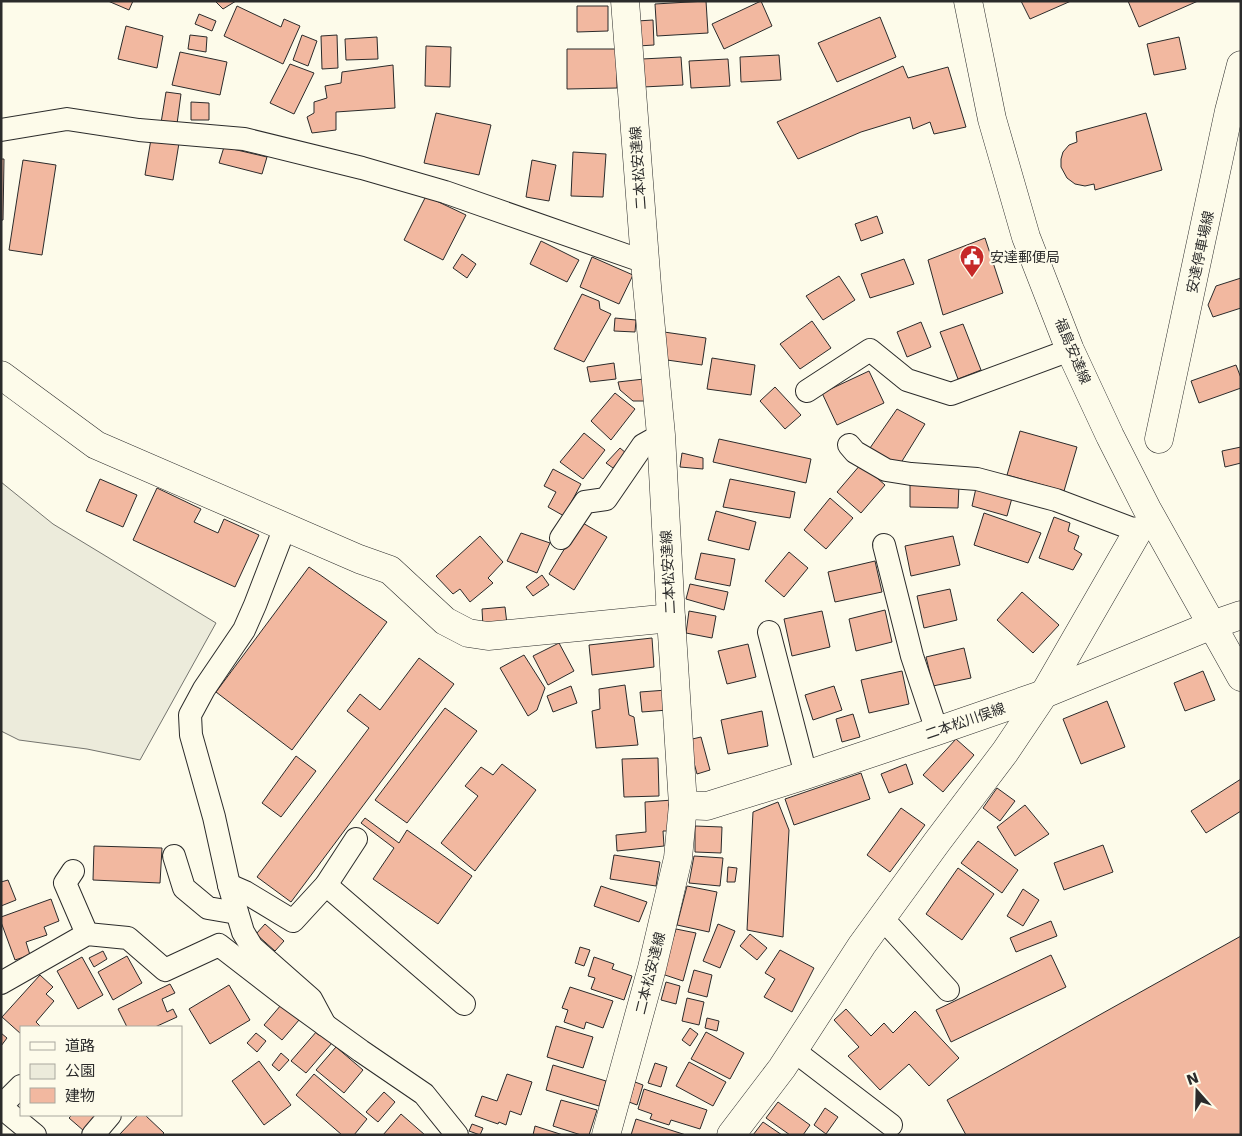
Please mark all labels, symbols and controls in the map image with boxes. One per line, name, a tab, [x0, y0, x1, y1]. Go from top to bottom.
street label: 二本松安達線	[627, 126, 649, 210]
street label: 安達停車場線	[1183, 209, 1217, 295]
public building icon: 安達郵便局	[959, 244, 985, 278]
place label: 安達郵便局	[990, 249, 1060, 265]
street label: 福島安達線	[1052, 316, 1094, 386]
street label: 二本松安達線	[658, 530, 678, 614]
street label: 二本松川俣線	[923, 700, 1007, 742]
street label: 二本松安達線	[632, 930, 668, 1016]
legend	[20, 1026, 182, 1116]
text: 道路	[65, 1037, 95, 1055]
text: 公園	[65, 1062, 95, 1080]
north arrow	[1172, 1066, 1222, 1116]
text: N	[1184, 1069, 1201, 1088]
text: 建物	[65, 1087, 95, 1105]

